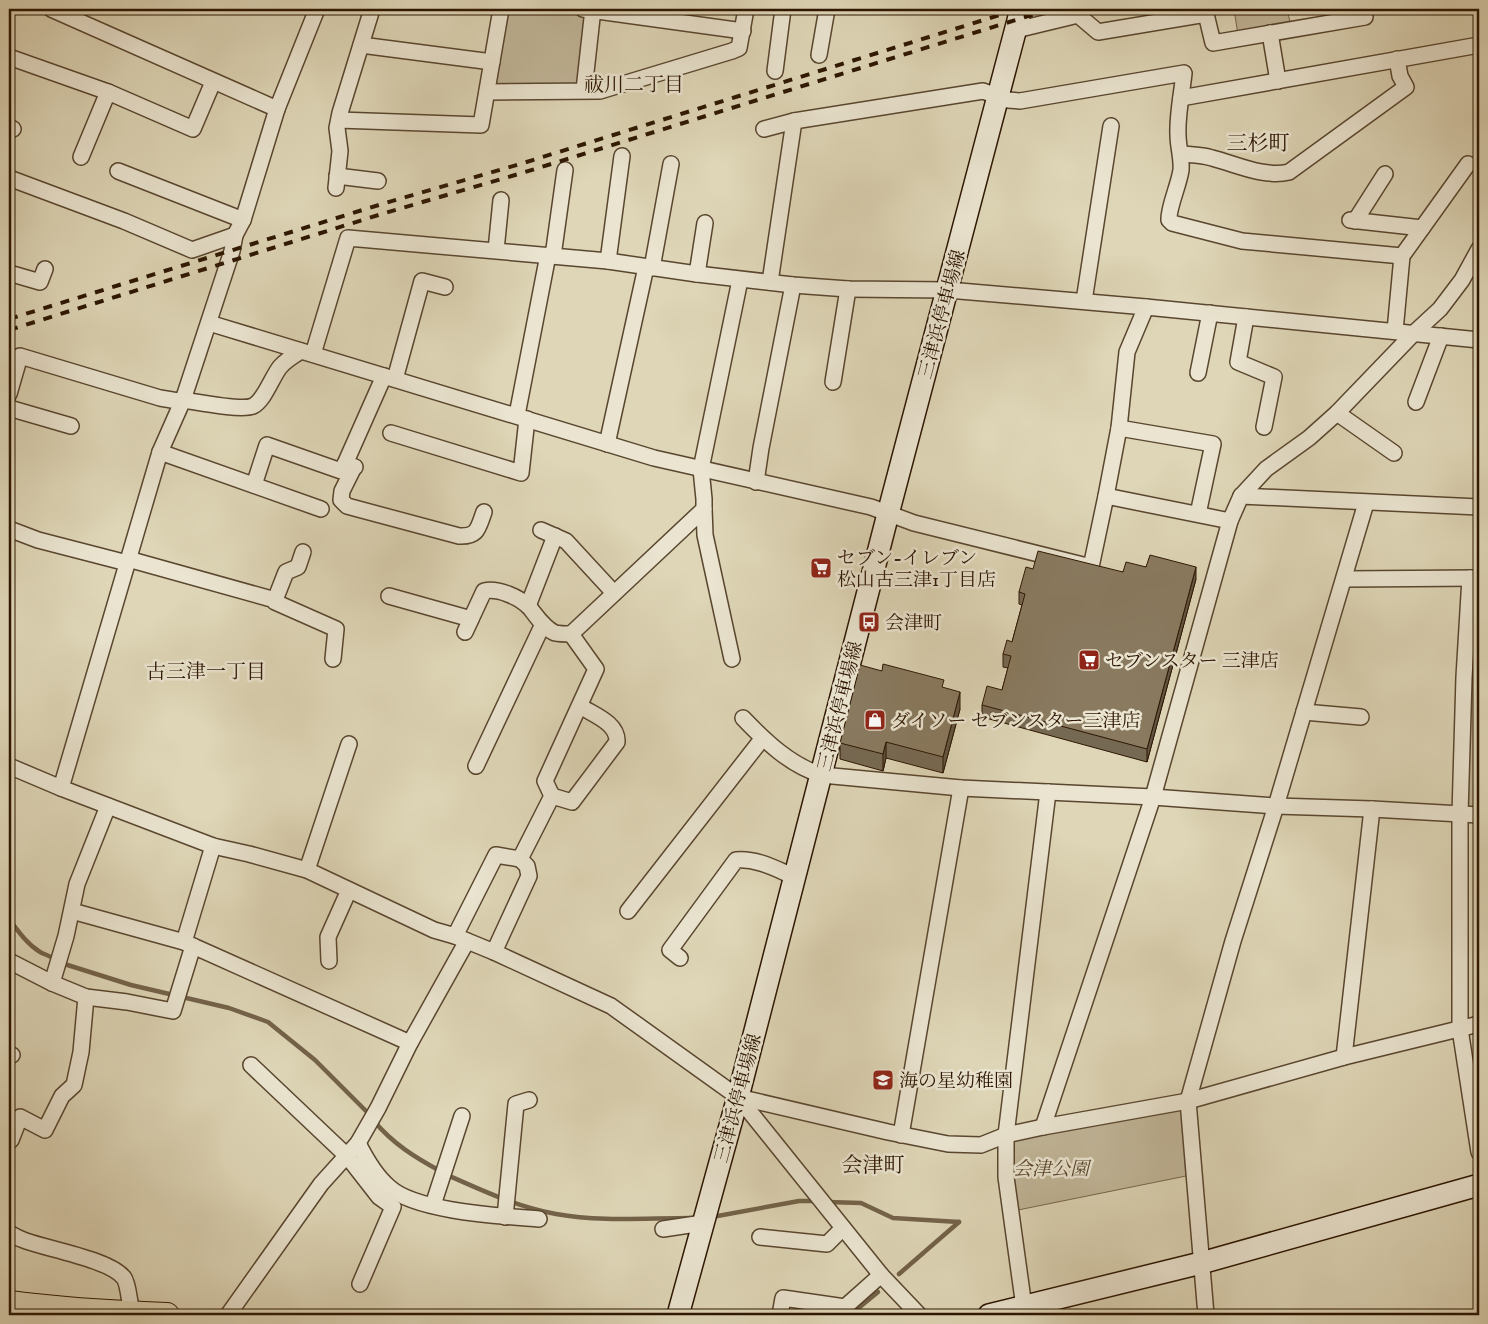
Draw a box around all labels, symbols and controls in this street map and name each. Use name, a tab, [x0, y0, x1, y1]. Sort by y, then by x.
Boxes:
district label: 祓川二丁目	[584, 73, 684, 98]
district label: 三杉町	[1227, 131, 1290, 158]
street label: 三津浜停車場線	[914, 247, 972, 382]
place label: セブン-イレブン 松山古三津1丁目店	[837, 547, 996, 593]
supermarket icon: セブン-イレブン 松山古三津1丁目店	[809, 556, 833, 580]
bus stop icon: 会津町	[857, 610, 881, 634]
place label: 会津町	[885, 612, 942, 636]
street label: 三津浜停車場線	[813, 639, 869, 774]
supermarket icon: セブンスター 三津店	[1077, 648, 1101, 672]
place label: セブンスター 三津店	[1105, 650, 1279, 674]
district label: 古三津一丁目	[146, 660, 266, 685]
shop icon: ダイソー セブンスター三津店	[863, 708, 887, 732]
place label: ダイソー セブンスター三津店	[891, 710, 1140, 734]
street label: 三津浜停車場線	[710, 1031, 768, 1166]
school or university icon: 海の星幼稚園	[871, 1068, 895, 1092]
place label: 海の星幼稚園	[899, 1070, 1013, 1094]
district label: 会津町	[842, 1153, 905, 1180]
park label: 会津公園	[1013, 1158, 1092, 1182]

